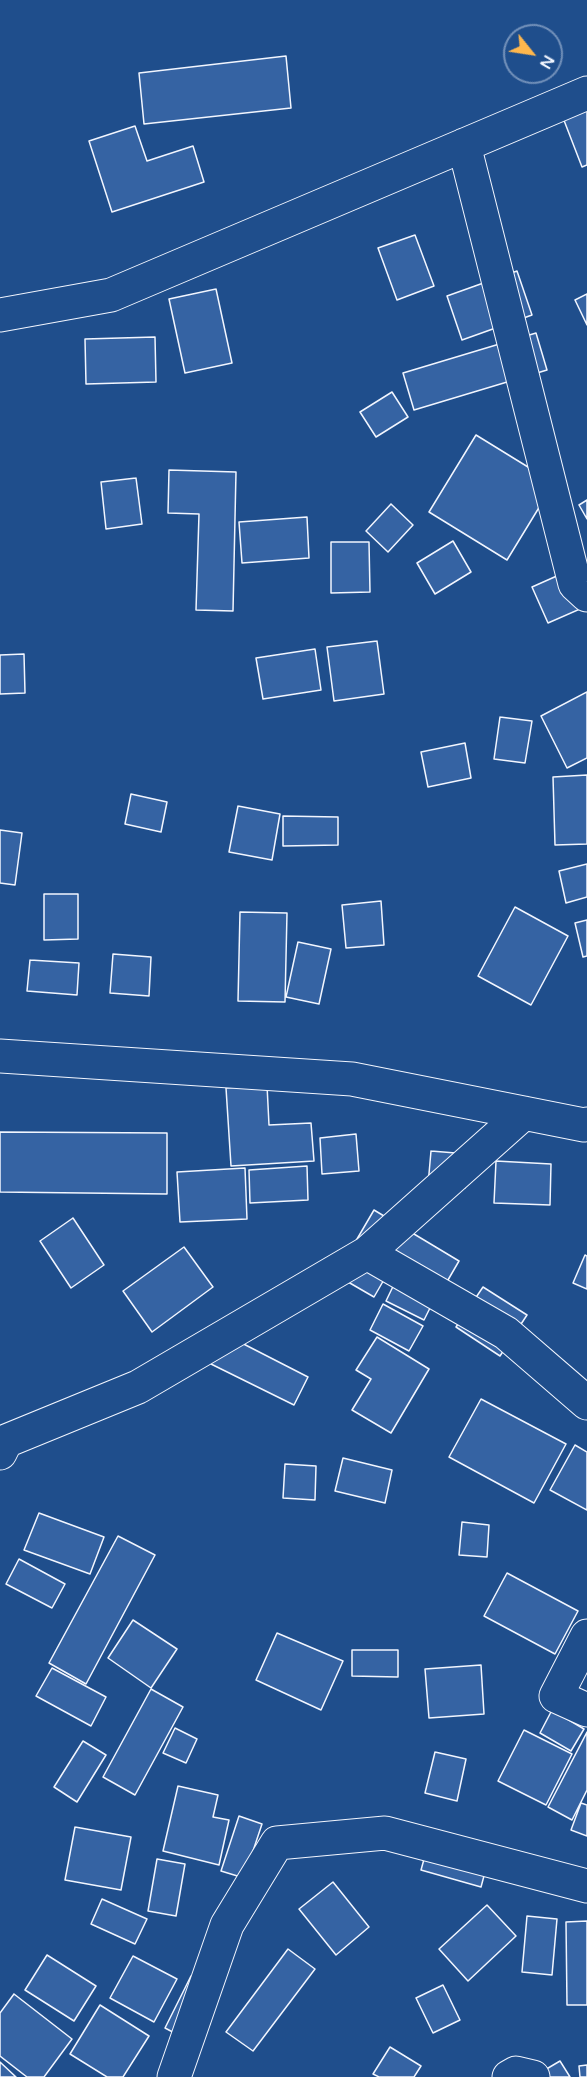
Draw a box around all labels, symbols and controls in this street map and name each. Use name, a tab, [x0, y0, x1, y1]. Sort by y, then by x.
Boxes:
north arrow	[503, 24, 563, 84]
text: N	[535, 51, 559, 73]

